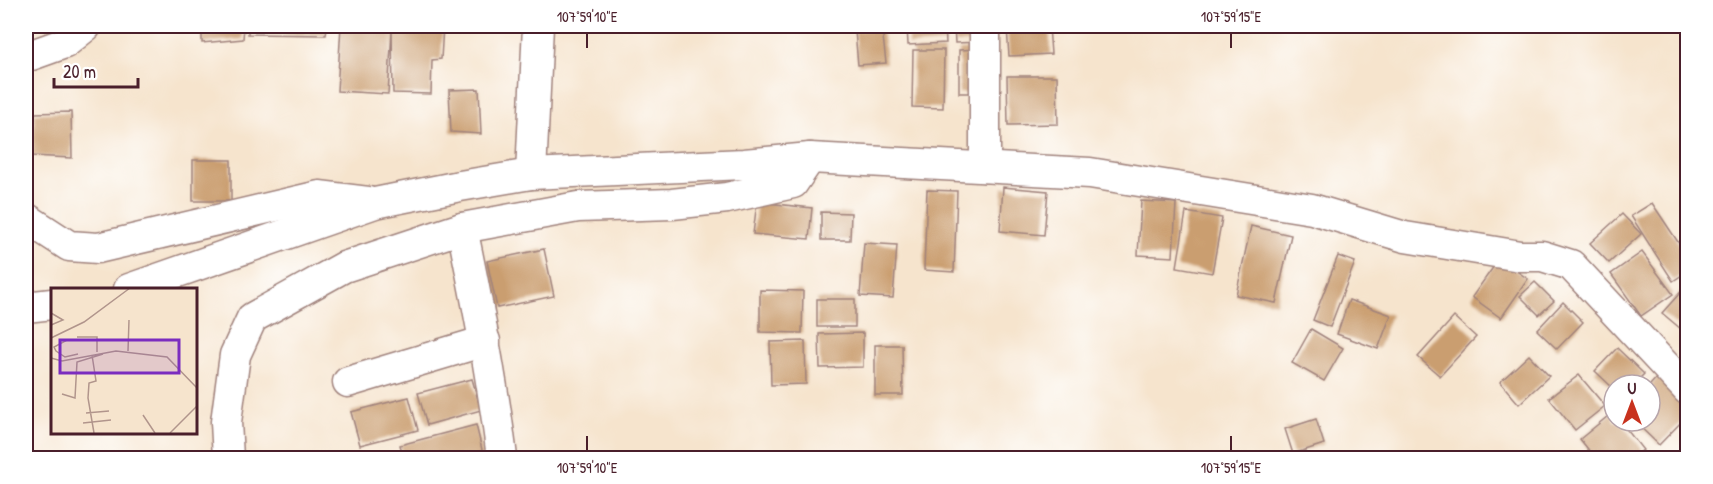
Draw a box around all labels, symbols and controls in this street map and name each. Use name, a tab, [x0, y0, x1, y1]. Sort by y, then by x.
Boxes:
text: 107°59'10"E	[557, 6, 618, 27]
text: 107°59'15"E	[1201, 6, 1262, 27]
scale bar	[54, 51, 138, 89]
text: 20 m	[63, 59, 96, 84]
inset map	[51, 288, 196, 433]
north arrow	[1602, 373, 1662, 433]
text: U	[1628, 377, 1637, 399]
text: 107°59'10"E	[557, 457, 618, 478]
text: 107°59'15"E	[1201, 457, 1262, 478]

